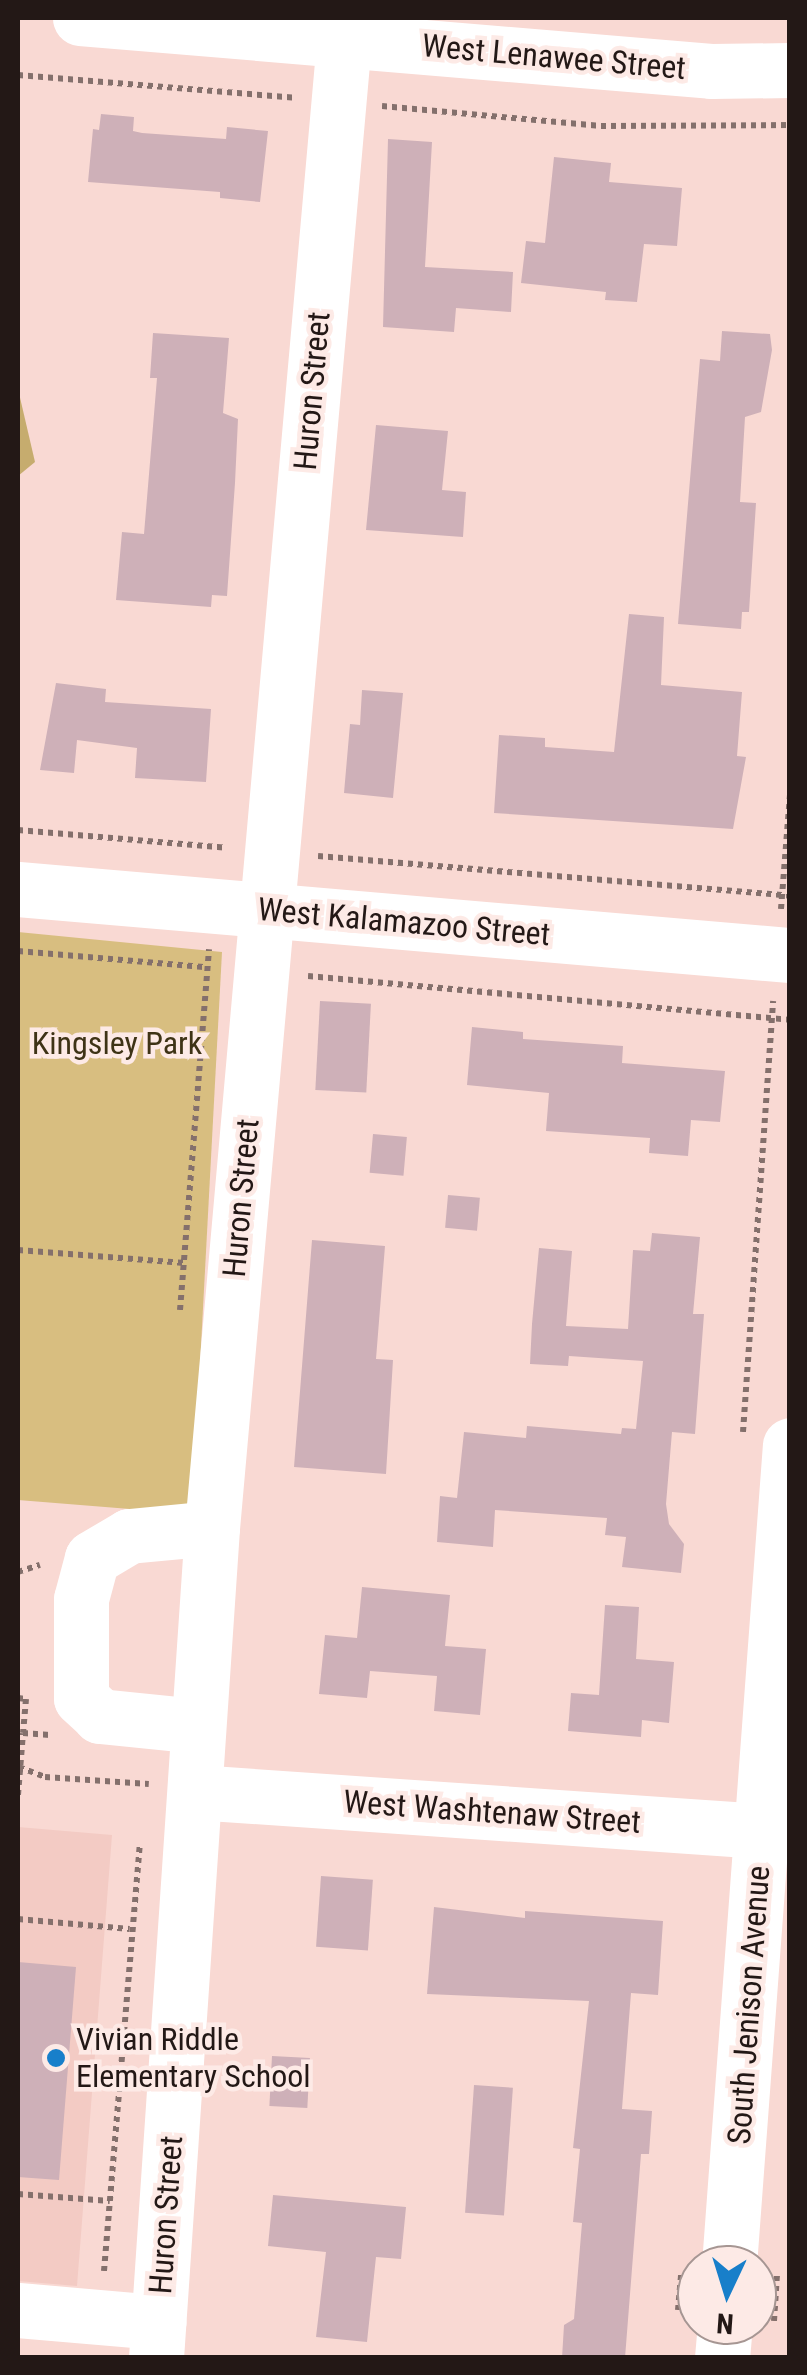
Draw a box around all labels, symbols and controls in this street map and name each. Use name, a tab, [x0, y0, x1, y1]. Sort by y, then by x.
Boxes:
street label: West Lenawee Street	[421, 26, 687, 88]
street label: Huron Street	[286, 310, 338, 472]
street label: West Kalamazoo Street	[256, 890, 552, 954]
park label: Kingsley Park	[32, 1024, 202, 1062]
street label: Huron Street	[215, 1117, 267, 1279]
street label: West Washtenaw Street	[342, 1782, 642, 1842]
street label: South Jenison Avenue	[720, 1864, 778, 2146]
place label: Vivian Riddle Elementary School	[76, 2021, 311, 2096]
marker: Vivian Riddle Elementary School	[45, 2047, 67, 2069]
street label: Huron Street	[141, 2135, 191, 2295]
north arrow	[677, 2245, 777, 2345]
text: N	[715, 2306, 735, 2340]

